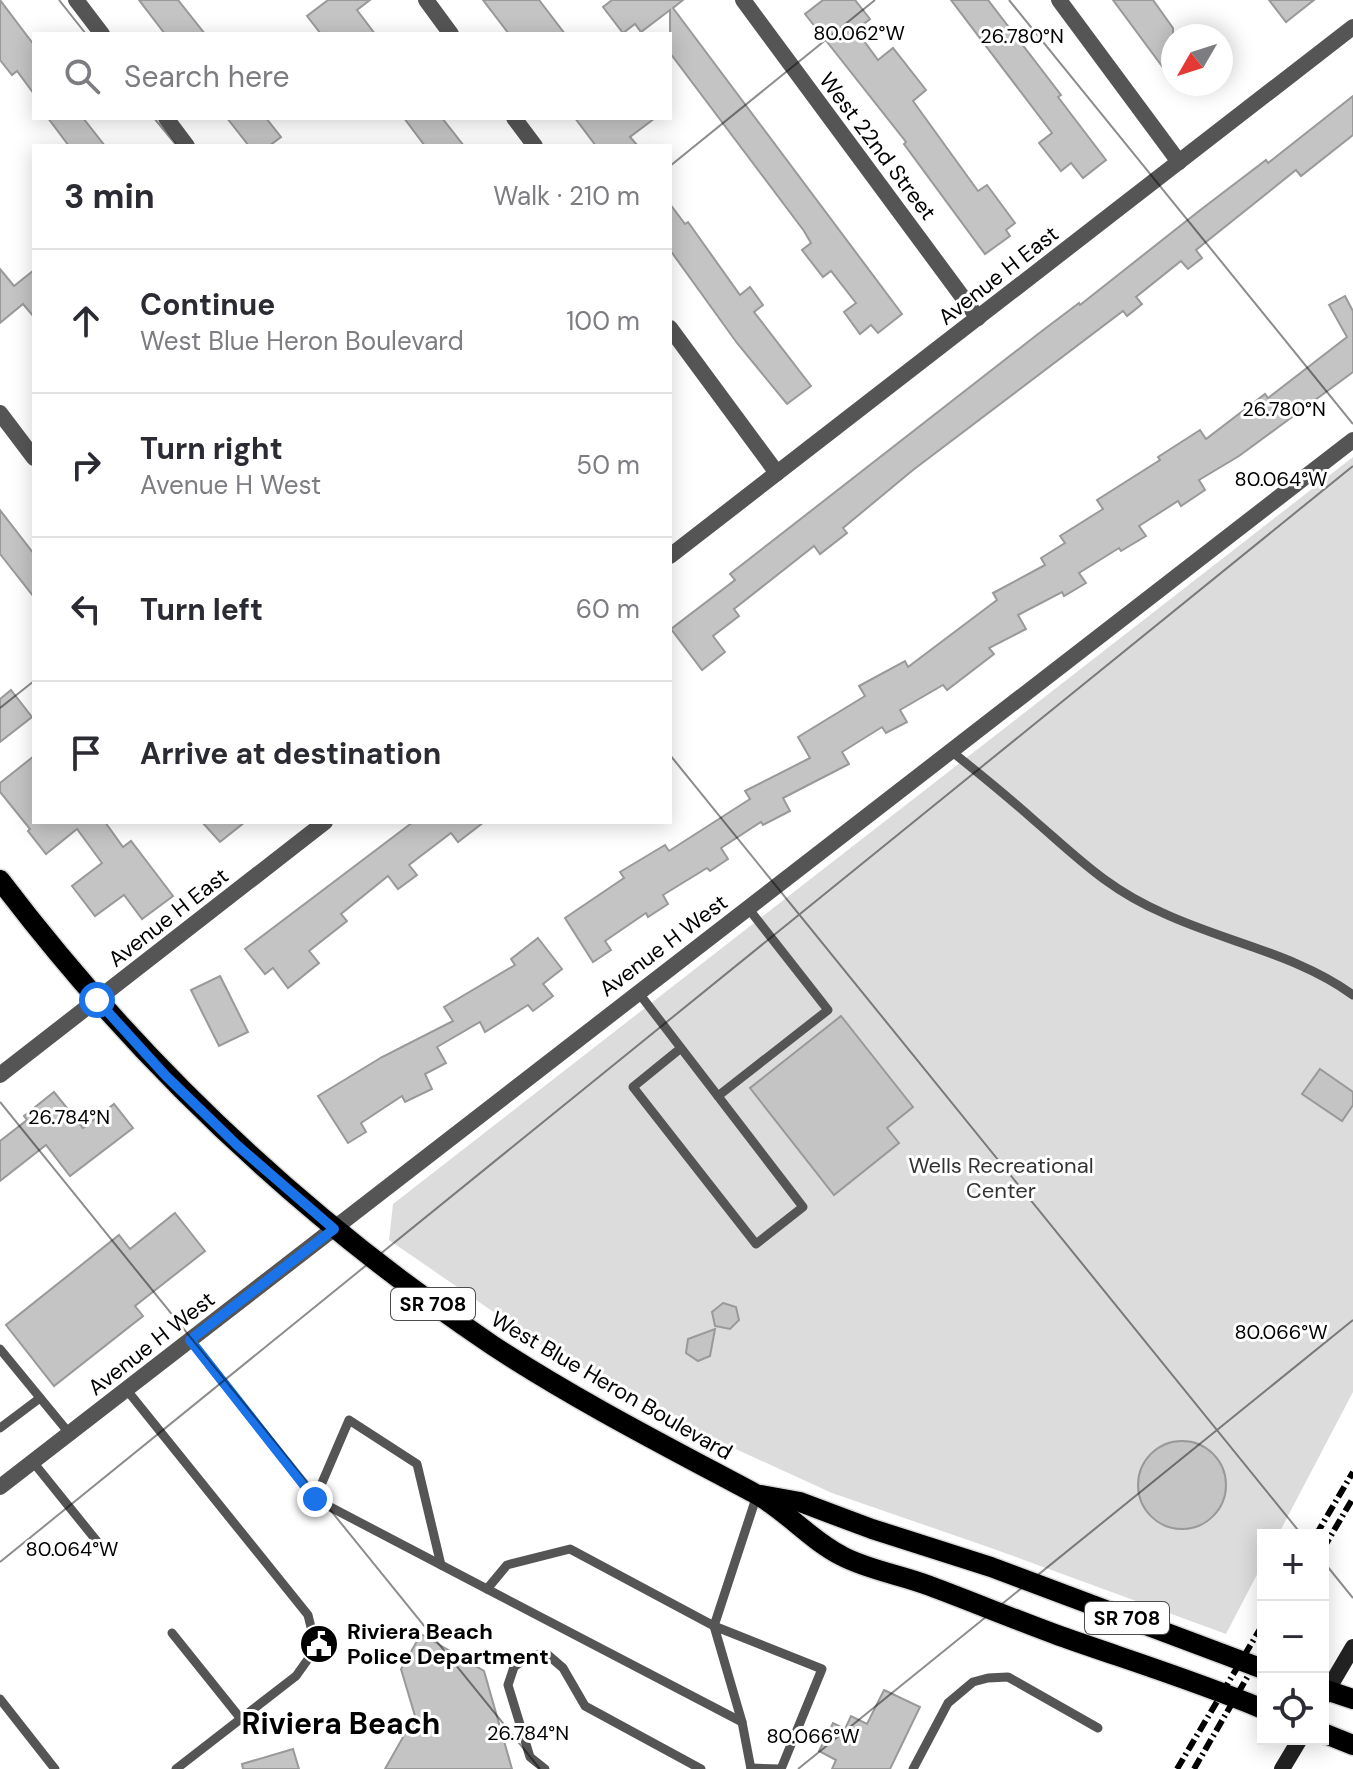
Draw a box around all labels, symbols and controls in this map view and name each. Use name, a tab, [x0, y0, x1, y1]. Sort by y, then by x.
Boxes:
text: 80.062°W	[813, 20, 905, 46]
text: 26.780°N	[980, 23, 1064, 49]
north arrow	[1161, 24, 1233, 96]
search box	[32, 32, 672, 120]
icon: search	[60, 54, 104, 98]
text: Search here	[124, 57, 290, 96]
street label: West 22nd Street	[813, 67, 943, 226]
text: 3 min	[64, 174, 155, 219]
text: Walk · 210 m	[493, 179, 640, 213]
street label: Avenue H East	[932, 219, 1064, 331]
text: Continue	[140, 285, 275, 324]
icon: ahead	[64, 299, 108, 343]
text: 100 m	[566, 304, 640, 338]
text: West Blue Heron Boulevard	[140, 324, 464, 358]
text: 26.780°N	[1242, 396, 1326, 422]
text: Turn right	[140, 429, 283, 468]
icon: right	[64, 443, 108, 487]
text: 50 m	[576, 448, 640, 482]
text: 80.064°W	[1235, 466, 1327, 492]
text: Avenue H West	[140, 468, 321, 502]
icon: left	[64, 587, 108, 631]
text: Turn left	[140, 590, 263, 629]
text: 60 m	[576, 592, 640, 626]
icon: arrive	[64, 731, 108, 775]
text: Arrive at destination	[140, 734, 441, 773]
street label: Avenue H East	[102, 861, 234, 973]
street label: Avenue H West	[593, 888, 733, 1003]
route start	[79, 982, 115, 1018]
text: 26.784°N	[28, 1104, 110, 1130]
park label: Wells Recreational Center	[908, 1151, 1094, 1205]
street label: Avenue H West	[82, 1285, 221, 1402]
road number: SR 708	[391, 1288, 475, 1320]
street label: West Blue Heron Boulevard	[486, 1304, 738, 1466]
text: 80.066°W	[1234, 1319, 1328, 1345]
route end	[297, 1481, 333, 1517]
map controls	[1257, 1529, 1329, 1745]
button: +	[1257, 1529, 1329, 1601]
text: 80.064°W	[26, 1536, 118, 1562]
button: −	[1257, 1601, 1329, 1673]
road number: SR 708	[1085, 1602, 1169, 1634]
place label: Riviera Beach Police Department	[347, 1617, 549, 1671]
public building icon: Riviera Beach Police Department	[298, 1623, 340, 1665]
button: locate	[1257, 1673, 1329, 1745]
district label: Riviera Beach	[242, 1704, 440, 1743]
text: 26.784°N	[487, 1720, 569, 1746]
text: 80.066°W	[766, 1723, 860, 1749]

